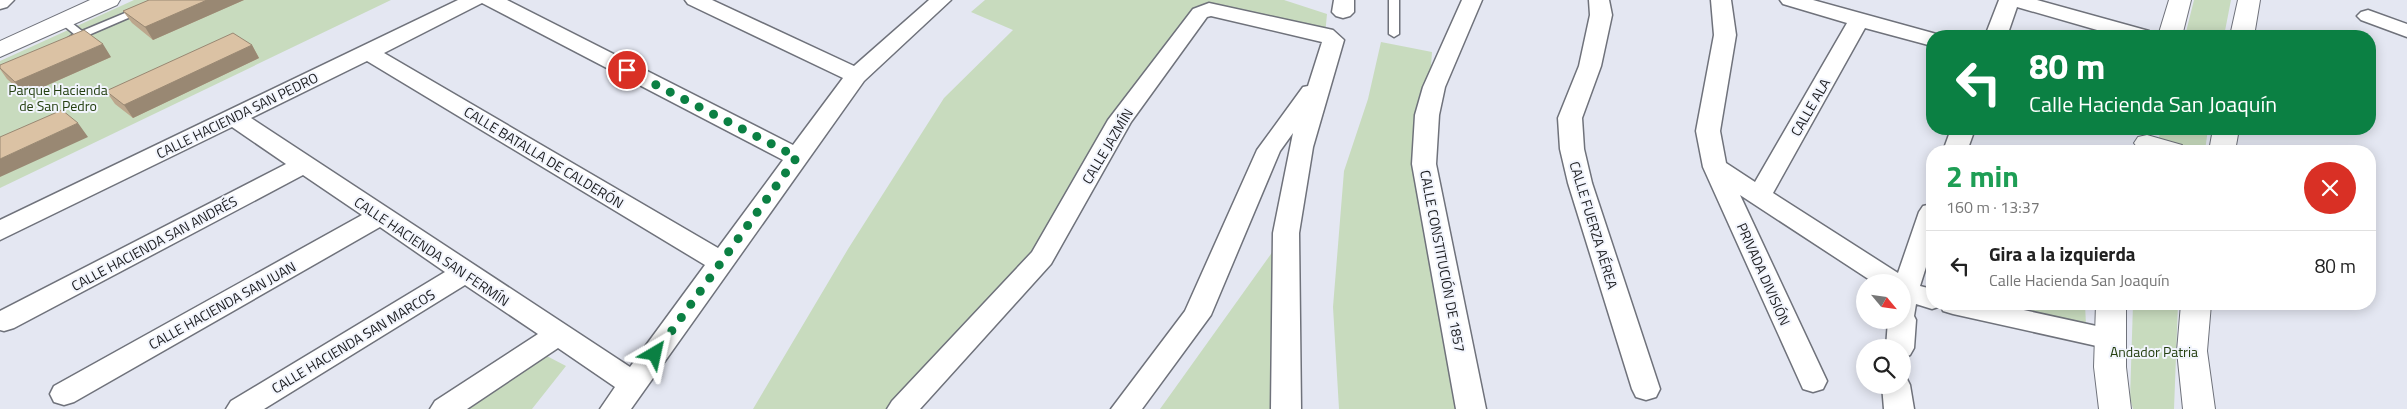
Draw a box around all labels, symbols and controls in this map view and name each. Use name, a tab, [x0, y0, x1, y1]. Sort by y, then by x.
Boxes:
text: 80 m	[2029, 39, 2105, 93]
pin	[606, 49, 648, 91]
icon: left	[1946, 50, 2011, 115]
icon: arrive	[613, 56, 641, 84]
street label: CALLE HACIENDA SAN PEDRO	[153, 67, 321, 163]
street label: CALLE ALA	[1785, 74, 1835, 140]
park label: Parque Hacienda de San Pedro	[8, 79, 108, 116]
text: Calle Hacienda San Joaquín	[2029, 87, 2277, 121]
street label: CALLE BATALLA DE CALDERÓN	[460, 101, 628, 213]
street label: CALLE JAZMÍN	[1076, 104, 1138, 188]
text: 2 min	[1946, 153, 2019, 199]
street label: CALLE FUERZA AÉREA	[1565, 158, 1624, 292]
button: close	[2304, 162, 2356, 214]
street label: CALLE CONSTITUCIÓN DE 1857	[1415, 168, 1471, 354]
street label: CALLE HACIENDA SAN ANDRÉS	[67, 190, 241, 296]
street label: CALLE HACIENDA SAN FERMÍN	[350, 191, 514, 311]
text: 160 m · 13:37	[1946, 195, 2040, 219]
street label: PRIVADA DIVISIÓN	[1732, 219, 1796, 329]
text: Gira a la izquierda	[1989, 239, 2136, 268]
text: 80 m	[2315, 251, 2356, 280]
icon: left	[1946, 252, 1974, 280]
street label: CALLE HACIENDA SAN JUAN	[145, 256, 299, 354]
text: Calle Hacienda San Joaquín	[1989, 268, 2170, 292]
north arrow	[1856, 274, 1911, 329]
map controls	[1856, 274, 1911, 394]
street label: CALLE HACIENDA SAN MARCOS	[267, 284, 439, 398]
position arrow	[628, 327, 680, 379]
button: search	[1856, 339, 1911, 394]
park label: Andador Patria	[2110, 341, 2198, 362]

